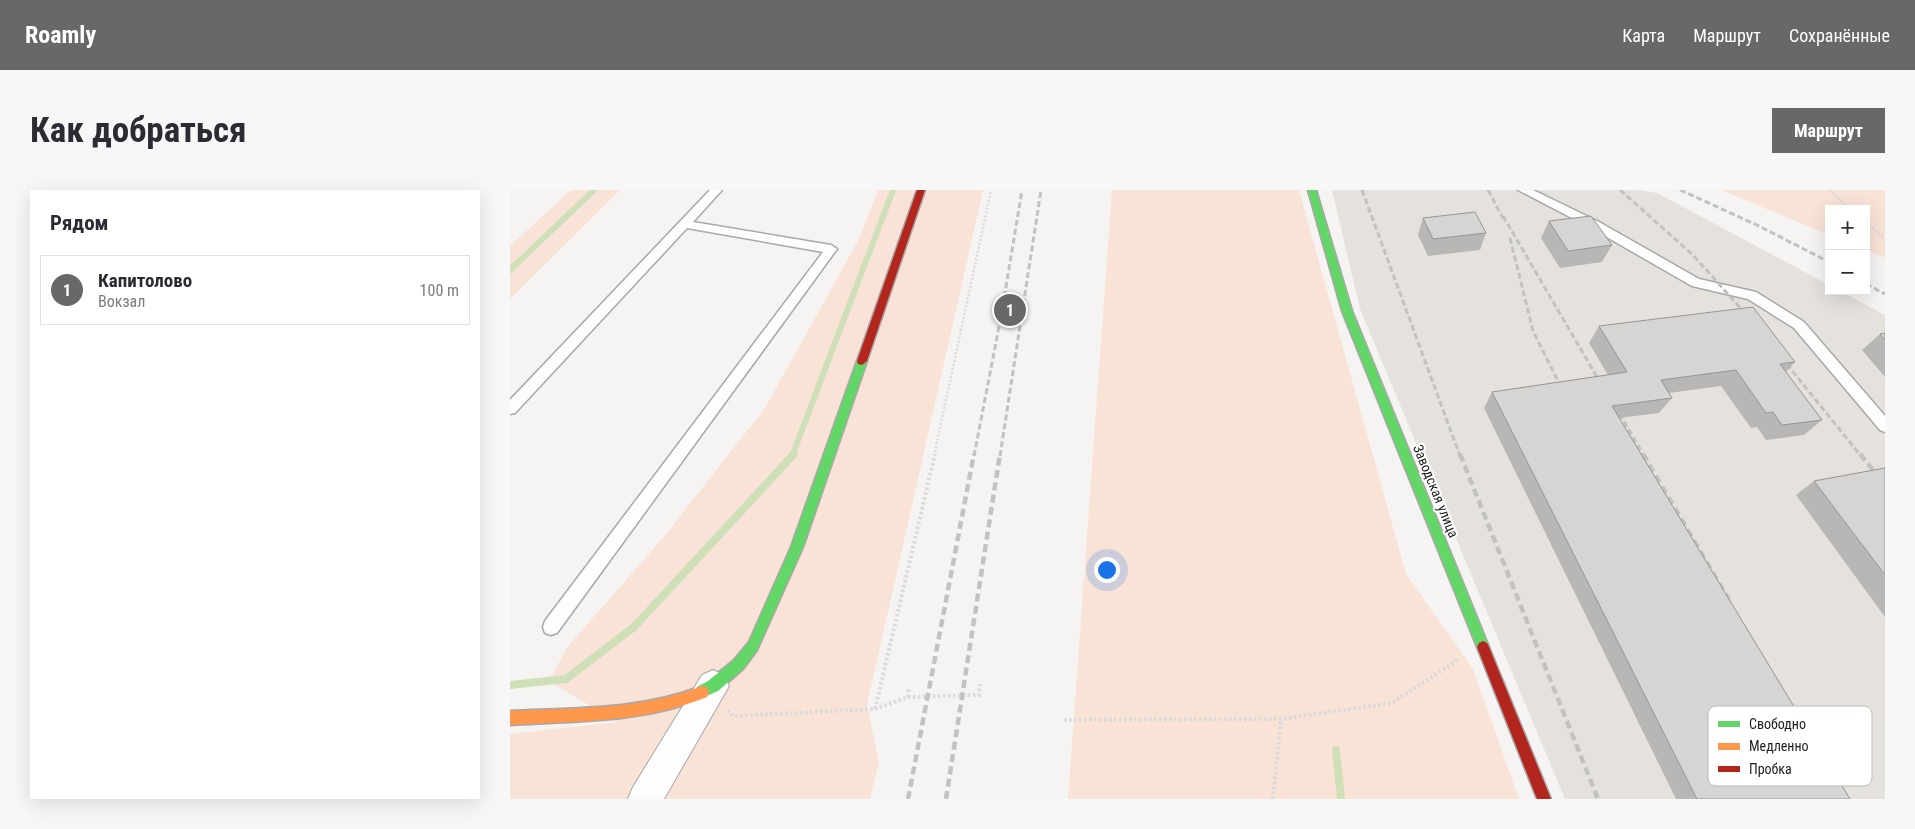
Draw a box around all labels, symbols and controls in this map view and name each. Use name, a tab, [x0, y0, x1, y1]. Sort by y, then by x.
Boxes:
text: Roamly	[25, 21, 96, 49]
text: Карта	[1622, 25, 1665, 46]
text: Маршрут	[1693, 25, 1761, 46]
text: Сохранённые	[1789, 25, 1890, 46]
button: Маршрут	[1772, 108, 1885, 153]
text: Как добраться	[30, 110, 246, 151]
map controls	[1825, 205, 1870, 295]
button: +	[1825, 205, 1870, 250]
text: Рядом	[50, 211, 109, 235]
button: −	[1825, 250, 1870, 295]
text: Капитолово	[98, 269, 192, 292]
text: 1	[63, 281, 71, 300]
text: 100 m	[420, 281, 459, 300]
pin: 1	[994, 291, 1026, 329]
text: Вокзал	[98, 292, 145, 311]
street label: Заводская улица	[1410, 442, 1462, 540]
your location	[1094, 557, 1120, 583]
legend	[1708, 706, 1872, 786]
text: Свободно	[1749, 716, 1806, 732]
text: Медленно	[1749, 738, 1809, 754]
text: Пробка	[1749, 761, 1792, 777]

